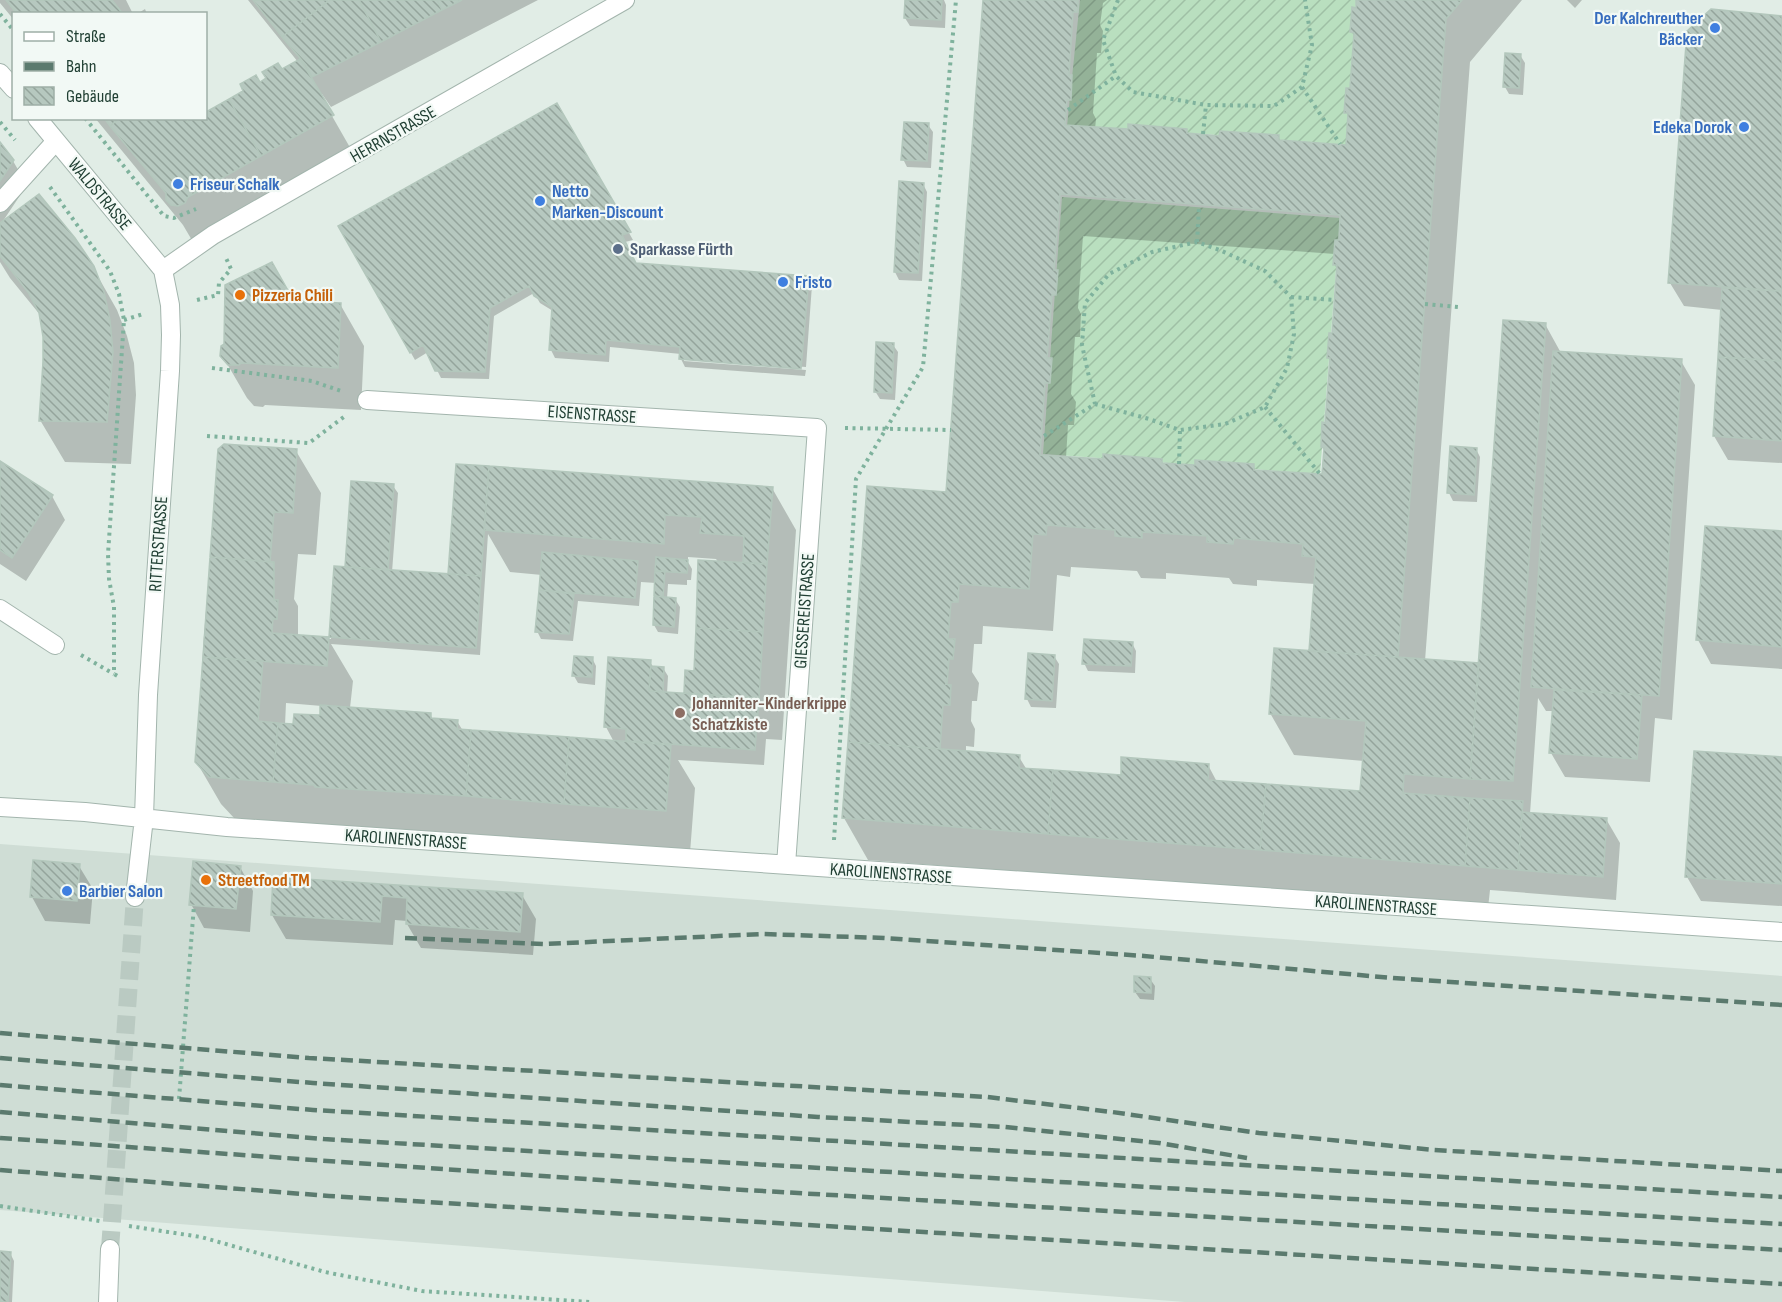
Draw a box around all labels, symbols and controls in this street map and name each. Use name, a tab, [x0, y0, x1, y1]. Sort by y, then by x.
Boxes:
place label: Der Kalchreuther Bäcker	[1594, 8, 1703, 50]
legend	[12, 12, 207, 120]
marker: Der Kalchreuther Bäcker	[1708, 21, 1722, 35]
text: Straße	[66, 26, 106, 47]
text: Bahn	[66, 56, 96, 77]
text: Gebäude	[66, 86, 119, 107]
street label: HERRNSTRASSE	[347, 101, 440, 167]
place label: Edeka Dorok	[1653, 117, 1732, 138]
marker: Edeka Dorok	[1737, 120, 1751, 134]
street label: WALDSTRASSE	[63, 154, 136, 235]
place label: Friseur Schalk	[190, 174, 280, 195]
marker: Friseur Schalk	[171, 177, 185, 191]
place label: Netto Marken-Discount	[552, 181, 663, 223]
marker: Netto Marken-Discount	[533, 194, 547, 208]
place label: Sparkasse Fürth	[630, 239, 733, 260]
marker: Sparkasse Fürth	[611, 242, 625, 256]
place label: Fristo	[795, 272, 832, 293]
marker: Fristo	[776, 275, 790, 289]
place label: Pizzeria Chili	[252, 285, 333, 306]
marker: Pizzeria Chili	[233, 288, 247, 302]
street label: EISENSTRASSE	[547, 401, 637, 428]
street label: RITTERSTRASSE	[145, 496, 172, 592]
street label: GIESSEREISTRASSE	[790, 553, 819, 669]
place label: Johanniter-Kinderkrippe Schatzkiste	[691, 693, 847, 735]
marker: Johanniter-Kinderkrippe Schatzkiste	[673, 706, 687, 720]
street label: KAROLINENSTRASSE	[344, 825, 468, 854]
street label: KAROLINENSTRASSE	[829, 859, 953, 888]
place label: Streetfood TM	[218, 870, 310, 891]
marker: Streetfood TM	[199, 873, 213, 887]
place label: Barbier Salon	[79, 881, 163, 902]
marker: Barbier Salon	[60, 884, 74, 898]
street label: KAROLINENSTRASSE	[1314, 891, 1438, 920]

